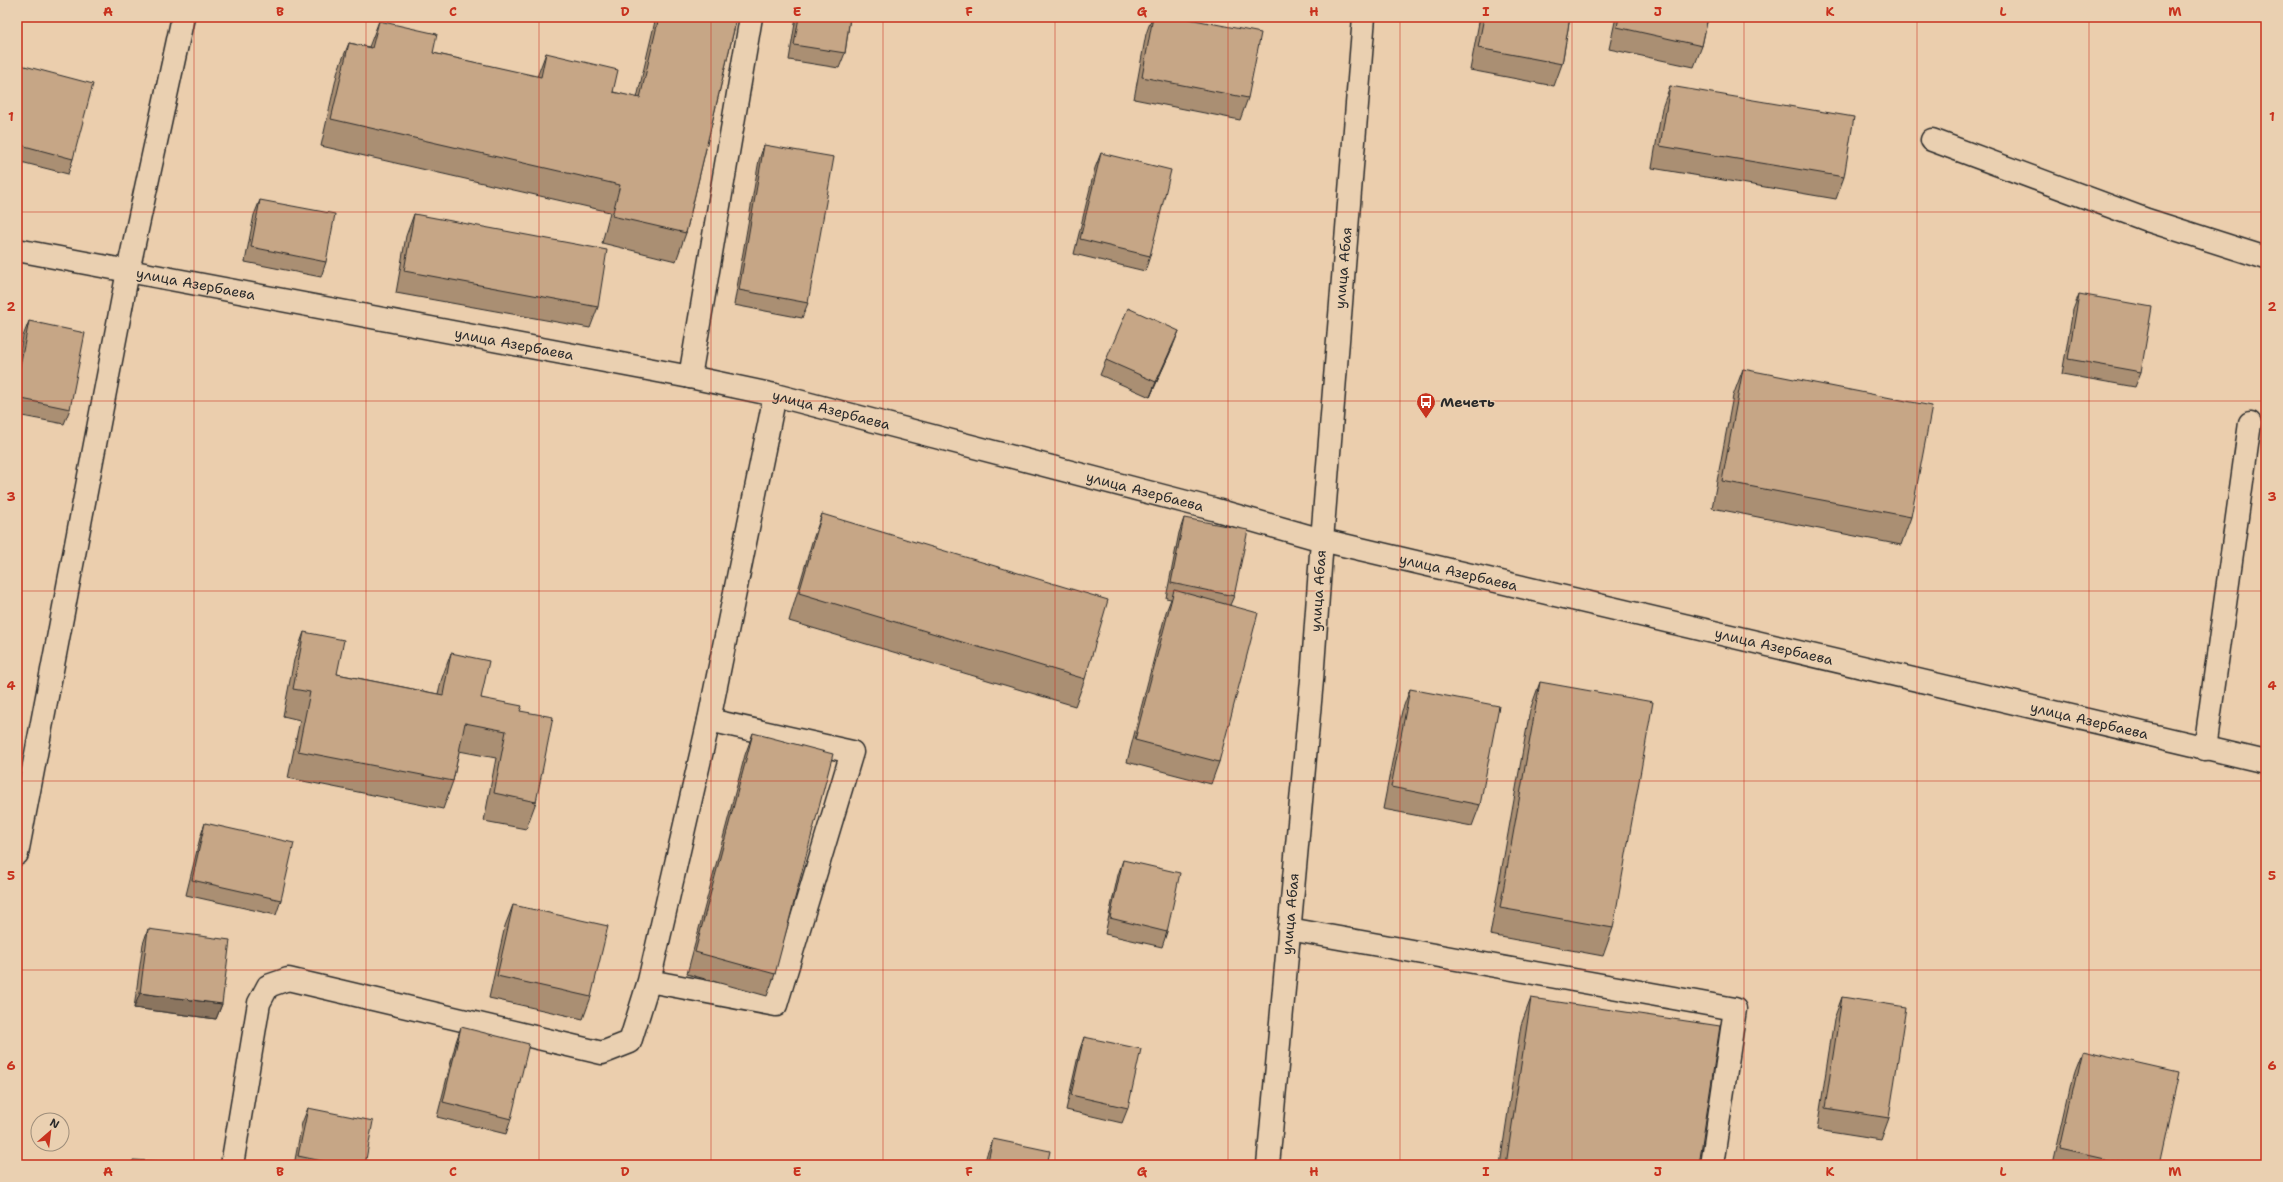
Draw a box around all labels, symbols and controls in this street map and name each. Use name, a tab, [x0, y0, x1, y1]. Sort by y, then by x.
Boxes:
text: A	[103, 3, 113, 20]
text: B	[276, 3, 284, 20]
text: C	[449, 3, 457, 20]
text: D	[620, 3, 630, 20]
text: E	[793, 3, 802, 20]
text: F	[965, 3, 973, 20]
text: G	[1137, 3, 1148, 20]
text: H	[1309, 3, 1319, 20]
text: I	[1482, 3, 1490, 20]
text: J	[1654, 3, 1662, 20]
text: K	[1826, 3, 1835, 20]
text: L	[1999, 3, 2007, 20]
text: M	[2168, 3, 2182, 20]
text: 1	[8, 108, 14, 125]
text: 1	[2269, 108, 2275, 125]
street label: улица Абая	[1330, 226, 1356, 310]
street label: улица Азербаева	[135, 264, 257, 304]
text: 2	[6, 298, 16, 315]
text: 2	[2267, 298, 2277, 315]
street label: улица Азербаева	[453, 324, 576, 364]
street label: улица Азербаева	[771, 386, 892, 434]
bus stop icon: Мечеть	[1415, 391, 1437, 419]
place label: Мечеть	[1440, 393, 1495, 411]
street label: улица Азербаева	[1084, 467, 1206, 515]
text: 3	[6, 488, 16, 505]
text: 3	[2267, 488, 2277, 505]
street label: улица Абая	[1306, 549, 1330, 633]
street label: улица Азербаева	[1398, 550, 1520, 595]
street label: улица Азербаева	[1713, 624, 1835, 669]
text: 4	[6, 677, 16, 694]
text: 4	[2267, 677, 2277, 694]
street label: улица Азербаева	[2028, 698, 2151, 743]
text: 5	[7, 867, 15, 884]
text: 5	[2268, 867, 2276, 884]
street label: улица Абая	[1277, 872, 1303, 956]
text: 6	[6, 1057, 16, 1074]
text: 6	[2267, 1057, 2277, 1074]
north arrow	[30, 1112, 70, 1152]
text: N	[47, 1115, 62, 1132]
text: A	[103, 1163, 113, 1180]
text: B	[276, 1163, 284, 1180]
text: C	[449, 1163, 457, 1180]
text: D	[620, 1163, 630, 1180]
text: E	[793, 1163, 802, 1180]
text: F	[965, 1163, 973, 1180]
text: G	[1137, 1163, 1148, 1180]
text: H	[1309, 1163, 1319, 1180]
text: I	[1482, 1163, 1490, 1180]
text: J	[1654, 1163, 1662, 1180]
text: K	[1826, 1163, 1835, 1180]
text: L	[1999, 1163, 2007, 1180]
text: M	[2168, 1163, 2182, 1180]

